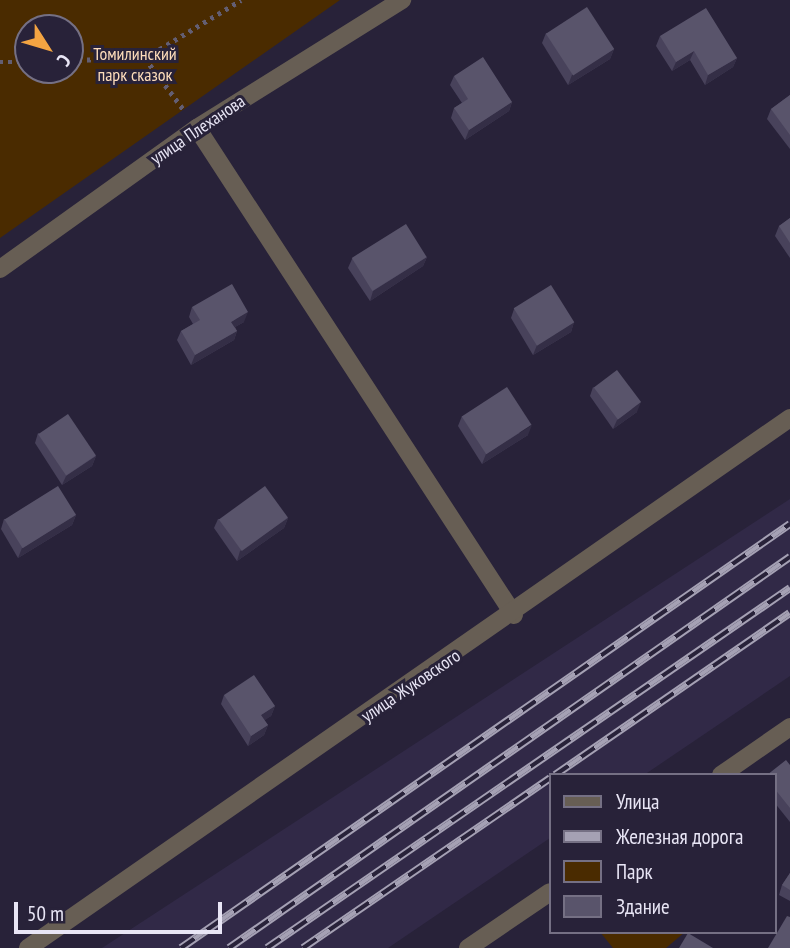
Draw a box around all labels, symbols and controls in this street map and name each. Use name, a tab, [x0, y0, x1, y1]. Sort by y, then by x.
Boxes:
north arrow	[14, 14, 84, 84]
park label: Томилинский парк сказок	[93, 44, 177, 86]
text: С	[52, 50, 76, 71]
street label: улица Плеханова	[147, 90, 249, 170]
street label: улица Жуковского	[357, 645, 465, 727]
legend	[548, 773, 776, 934]
text: Улица	[616, 788, 659, 815]
text: Железная дорога	[616, 823, 743, 850]
text: Парк	[616, 858, 653, 885]
scale bar	[18, 888, 226, 932]
text: Здание	[616, 893, 670, 920]
text: 50 m	[27, 900, 64, 927]

